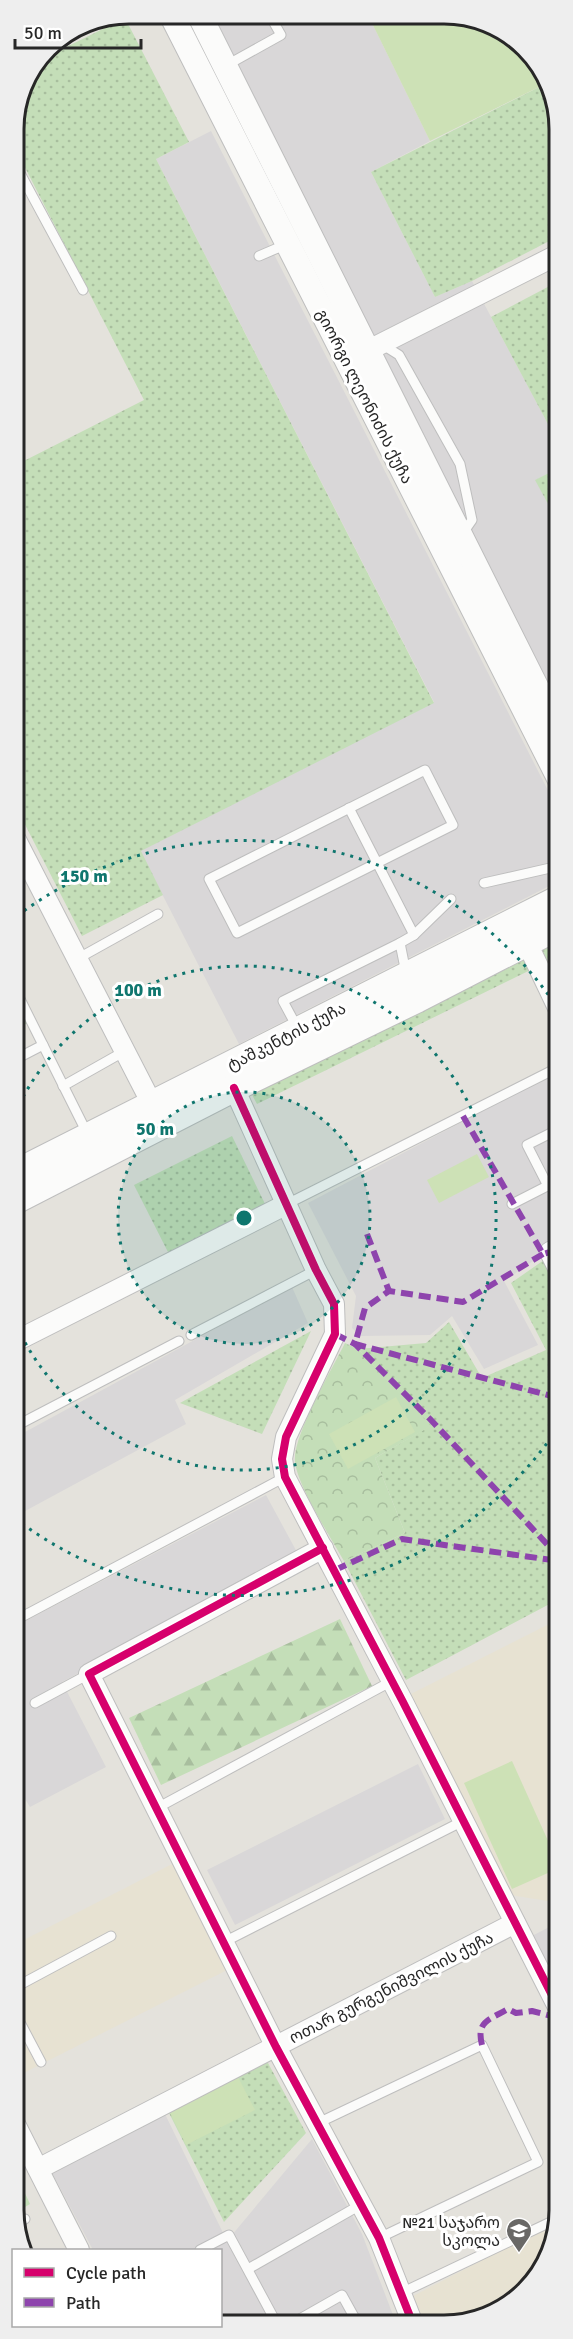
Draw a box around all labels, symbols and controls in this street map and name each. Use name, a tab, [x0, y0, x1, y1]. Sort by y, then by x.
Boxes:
scale bar	[15, 12, 141, 50]
text: 50 m	[24, 22, 62, 44]
street label: გიორგი ლეონიძის ქუჩა	[311, 306, 417, 487]
text: 150 m	[60, 865, 108, 887]
text: 100 m	[114, 979, 162, 1001]
street label: ტაშკენტის ქუჩა	[224, 998, 349, 1075]
text: 50 m	[136, 1118, 174, 1140]
centre of rings	[234, 1208, 254, 1228]
street label: ოთარ გურგენიშვილის ქუჩა	[286, 1928, 497, 2048]
place label: №21 საჯარო სკოლა	[402, 2213, 500, 2251]
school or university icon: №21 საჯარო სკოლა	[504, 2216, 534, 2254]
legend	[12, 2249, 222, 2327]
text: Cycle path	[66, 2262, 146, 2284]
text: Path	[66, 2292, 101, 2314]

